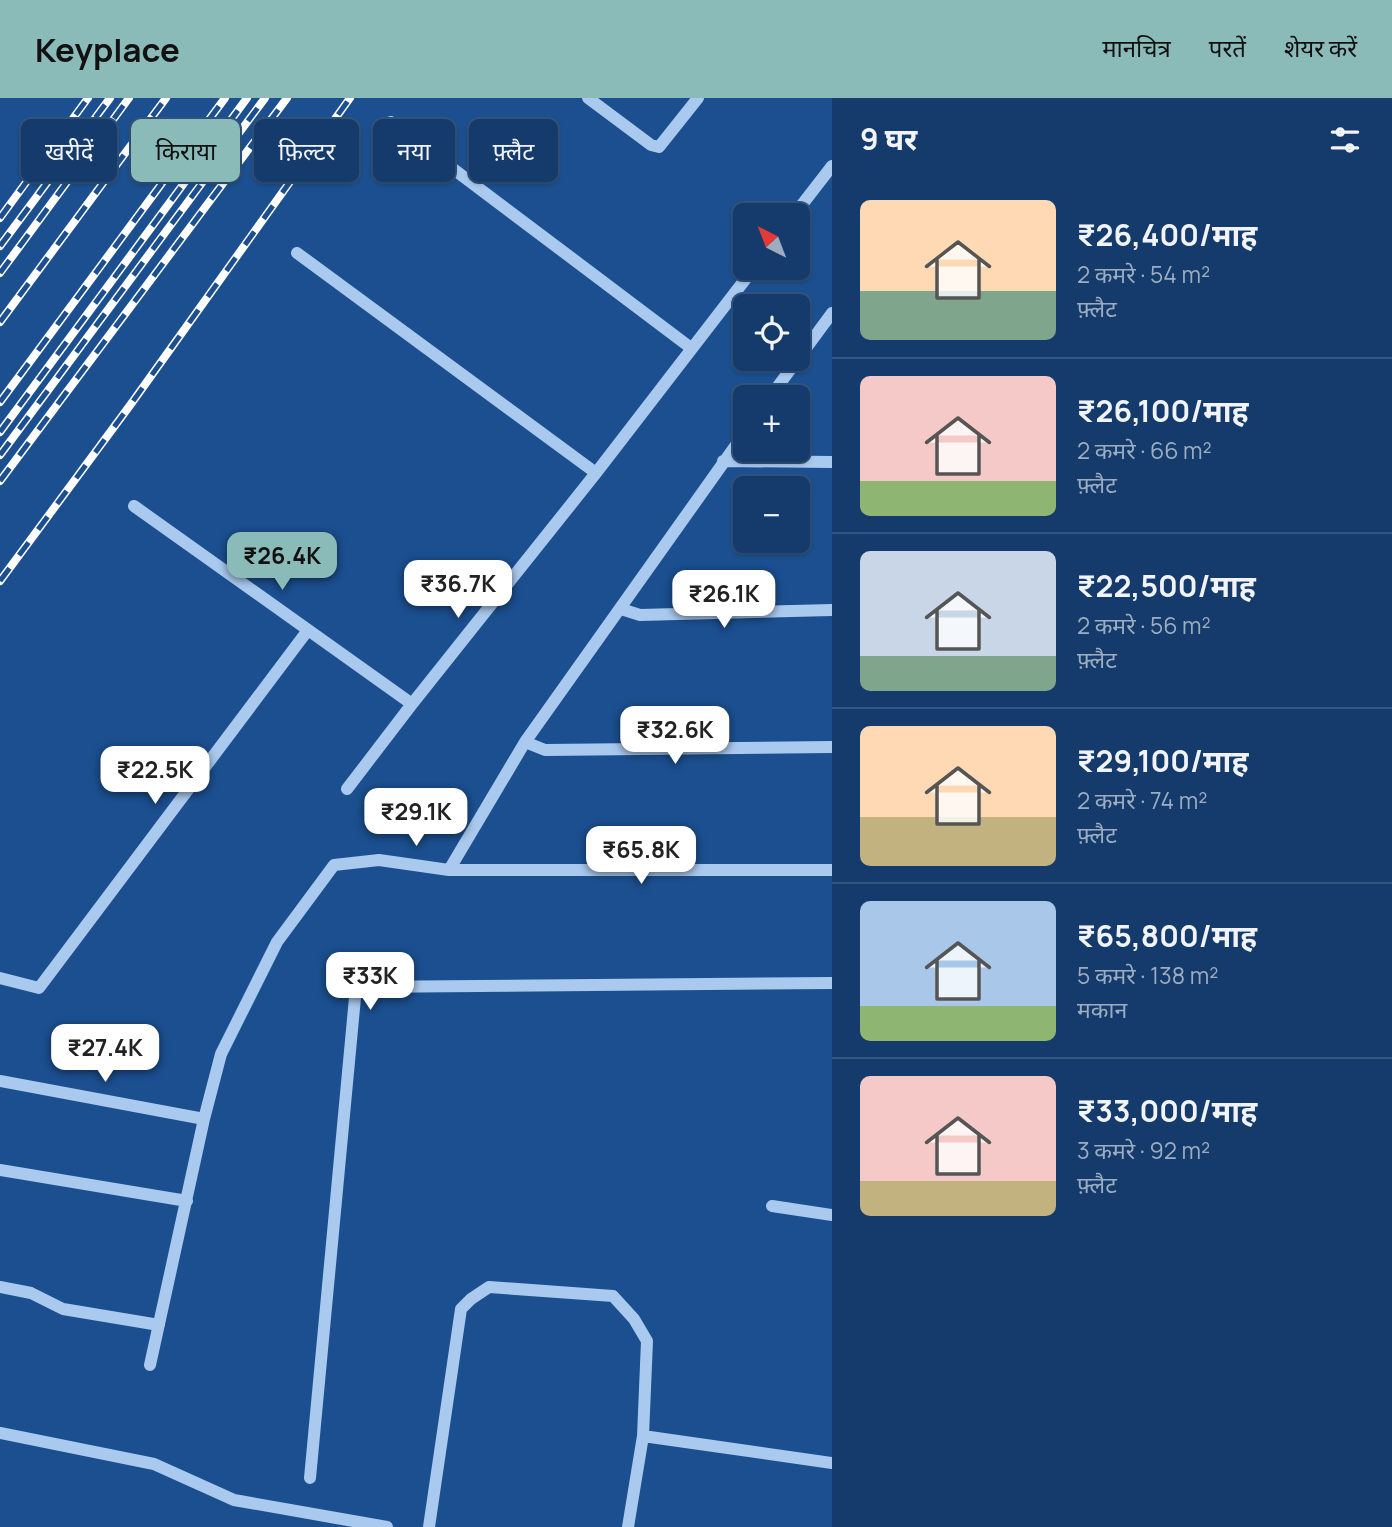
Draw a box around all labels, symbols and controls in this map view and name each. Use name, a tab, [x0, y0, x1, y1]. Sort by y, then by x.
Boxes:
text: Keyplace	[35, 27, 180, 72]
text: मानचित्र	[1102, 31, 1171, 64]
text: परतें	[1209, 31, 1246, 64]
text: शेयर करें	[1284, 31, 1357, 64]
text: 9 घर	[860, 118, 917, 159]
chip: खरीदें	[21, 119, 117, 182]
chip: किराया	[131, 119, 240, 182]
chip: फ़िल्टर	[254, 119, 359, 182]
chip: नया	[373, 119, 455, 182]
chip: फ़्लैट	[469, 119, 558, 182]
icon: filters	[1326, 121, 1364, 159]
north arrow	[733, 203, 810, 280]
map controls	[733, 203, 810, 553]
text: ₹26,400/माह	[1077, 214, 1257, 255]
icon: home	[916, 228, 1000, 312]
text: 2 कमरे · 54 m²	[1077, 258, 1210, 290]
text: फ़्लैट	[1077, 292, 1117, 324]
button: locate	[733, 294, 810, 371]
button: +	[733, 385, 810, 462]
text: ₹26,100/माह	[1077, 390, 1249, 431]
icon: home	[916, 404, 1000, 488]
text: 2 कमरे · 66 m²	[1077, 434, 1212, 466]
text: फ़्लैट	[1077, 468, 1117, 500]
button: −	[733, 476, 810, 553]
pin: ₹26.4K	[225, 532, 339, 592]
text: ₹26.4K	[243, 539, 321, 571]
pin: ₹36.7K	[401, 560, 515, 620]
text: ₹22,500/माह	[1077, 565, 1256, 606]
text: ₹36.7K	[420, 567, 496, 599]
pin: ₹26.1K	[667, 570, 781, 630]
text: ₹26.1K	[688, 577, 760, 609]
icon: home	[916, 579, 1000, 663]
text: 2 कमरे · 56 m²	[1077, 609, 1211, 641]
text: फ़्लैट	[1077, 643, 1117, 675]
pin: ₹32.6K	[618, 706, 732, 766]
text: ₹32.6K	[636, 713, 714, 745]
text: ₹29,100/माह	[1077, 740, 1248, 781]
pin: ₹22.5K	[98, 746, 212, 806]
text: ₹22.5K	[117, 753, 193, 785]
icon: home	[916, 754, 1000, 838]
text: 2 कमरे · 74 m²	[1077, 784, 1207, 816]
pin: ₹29.1K	[359, 788, 473, 848]
text: ₹29.1K	[380, 795, 452, 827]
text: फ़्लैट	[1077, 818, 1117, 850]
pin: ₹65.8K	[584, 826, 698, 886]
text: ₹65.8K	[602, 833, 680, 865]
text: ₹65,800/माह	[1077, 915, 1257, 956]
icon: home	[916, 929, 1000, 1013]
pin: ₹33K	[329, 953, 411, 1012]
text: ₹33K	[342, 959, 398, 991]
text: 5 कमरे · 138 m²	[1077, 959, 1218, 991]
text: मकान	[1077, 993, 1127, 1025]
pin: ₹27.4K	[48, 1024, 162, 1084]
text: ₹27.4K	[67, 1031, 143, 1063]
text: ₹33,000/माह	[1077, 1090, 1257, 1131]
icon: home	[916, 1104, 1000, 1188]
text: 3 कमरे · 92 m²	[1077, 1134, 1210, 1166]
text: फ़्लैट	[1077, 1168, 1117, 1200]

